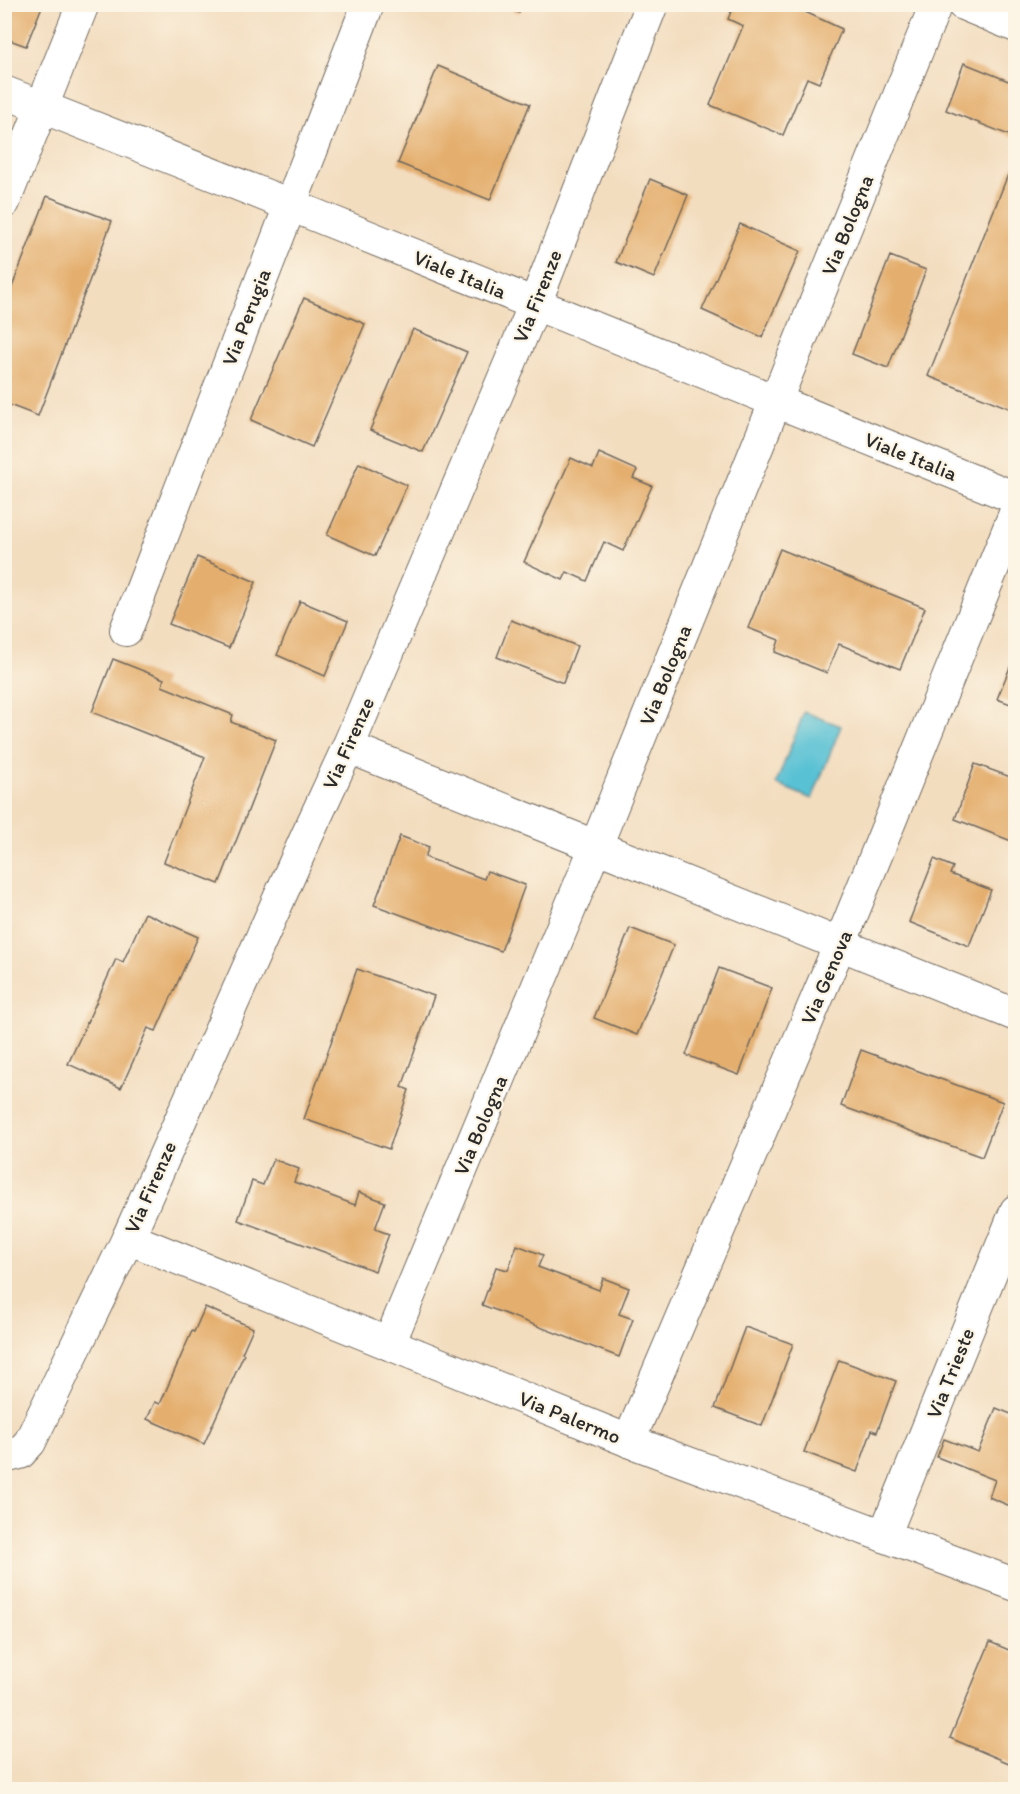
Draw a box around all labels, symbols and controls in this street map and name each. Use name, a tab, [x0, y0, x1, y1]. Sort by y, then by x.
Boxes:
street label: Via Bologna	[815, 171, 879, 279]
street label: Viale Italia	[410, 244, 510, 304]
street label: Via Firenze	[507, 246, 567, 346]
street label: Via Perugia	[216, 265, 276, 369]
street label: Viale Italia	[861, 426, 961, 486]
street label: Via Bologna	[633, 621, 697, 729]
street label: Via Firenze	[317, 693, 379, 793]
street label: Via Genova	[795, 926, 857, 1028]
street label: Via Bologna	[448, 1071, 512, 1179]
street label: Via Firenze	[119, 1137, 181, 1237]
street label: Via Trieste	[921, 1324, 979, 1422]
street label: Via Palermo	[515, 1385, 625, 1449]

